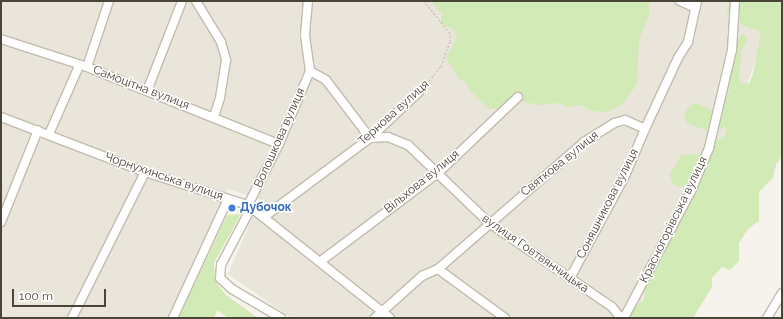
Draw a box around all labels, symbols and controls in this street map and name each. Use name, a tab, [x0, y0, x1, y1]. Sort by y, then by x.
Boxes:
street label: Самоцітна вулиця	[91, 63, 191, 113]
street label: Тернова вулиця	[356, 77, 432, 149]
street label: Волошкова вулиця	[252, 86, 308, 190]
street label: Святкова вулиця	[518, 128, 602, 200]
street label: Вільхова вулиця	[382, 147, 462, 217]
street label: Соняшникова вулиця	[574, 147, 642, 261]
street label: Чорнухинська вулиця	[103, 150, 225, 204]
street label: Красногорівська вулиця	[637, 154, 711, 286]
place label: Дубочок	[240, 201, 292, 215]
marker: Дубочок	[227, 203, 237, 213]
street label: вулиця Говтвянчицька	[479, 212, 591, 296]
scale bar	[14, 281, 108, 307]
text: 100 m	[19, 289, 53, 303]

